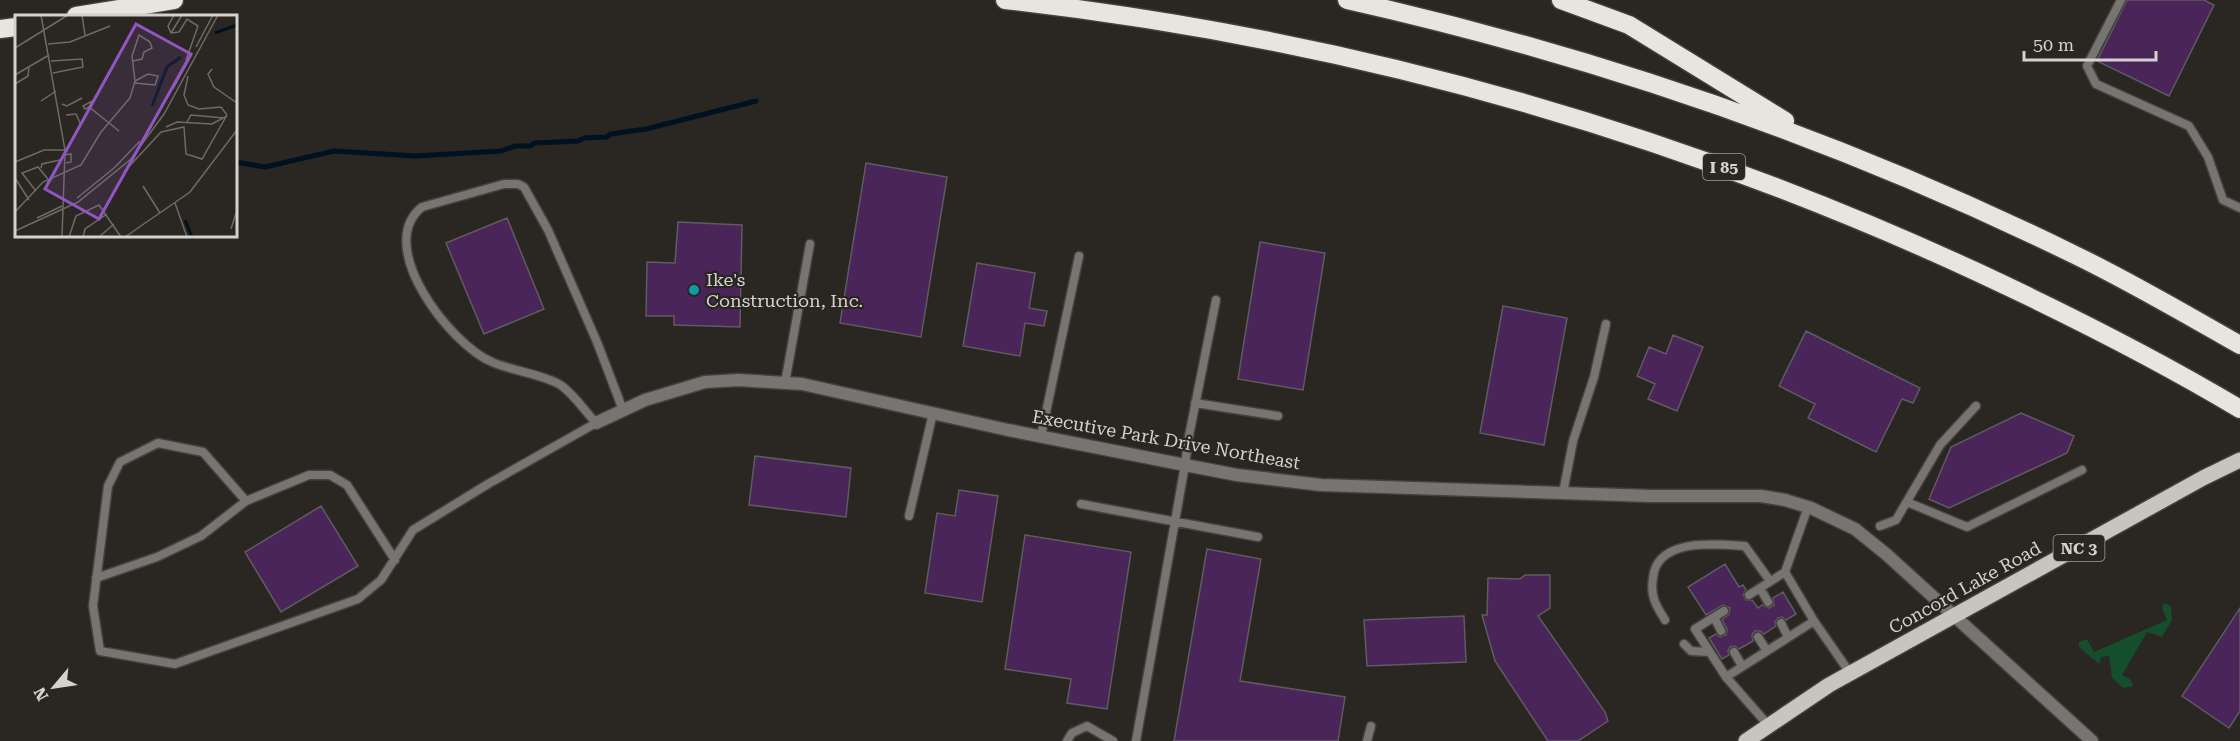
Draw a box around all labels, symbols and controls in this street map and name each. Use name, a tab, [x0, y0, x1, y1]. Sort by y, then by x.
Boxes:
inset map	[15, 15, 237, 237]
scale bar	[2024, 24, 2156, 62]
text: 50 m	[2033, 34, 2074, 55]
road number: I 85	[1703, 154, 1745, 180]
place label: Ike's Construction, Inc.	[706, 269, 863, 311]
marker: Ike's Construction, Inc.	[687, 283, 701, 297]
street label: Executive Park Drive Northeast	[1030, 406, 1302, 473]
road number: NC 3	[2054, 535, 2104, 561]
street label: Concord Lake Road	[1885, 537, 2045, 638]
north arrow	[24, 657, 84, 717]
text: N	[30, 684, 53, 704]

